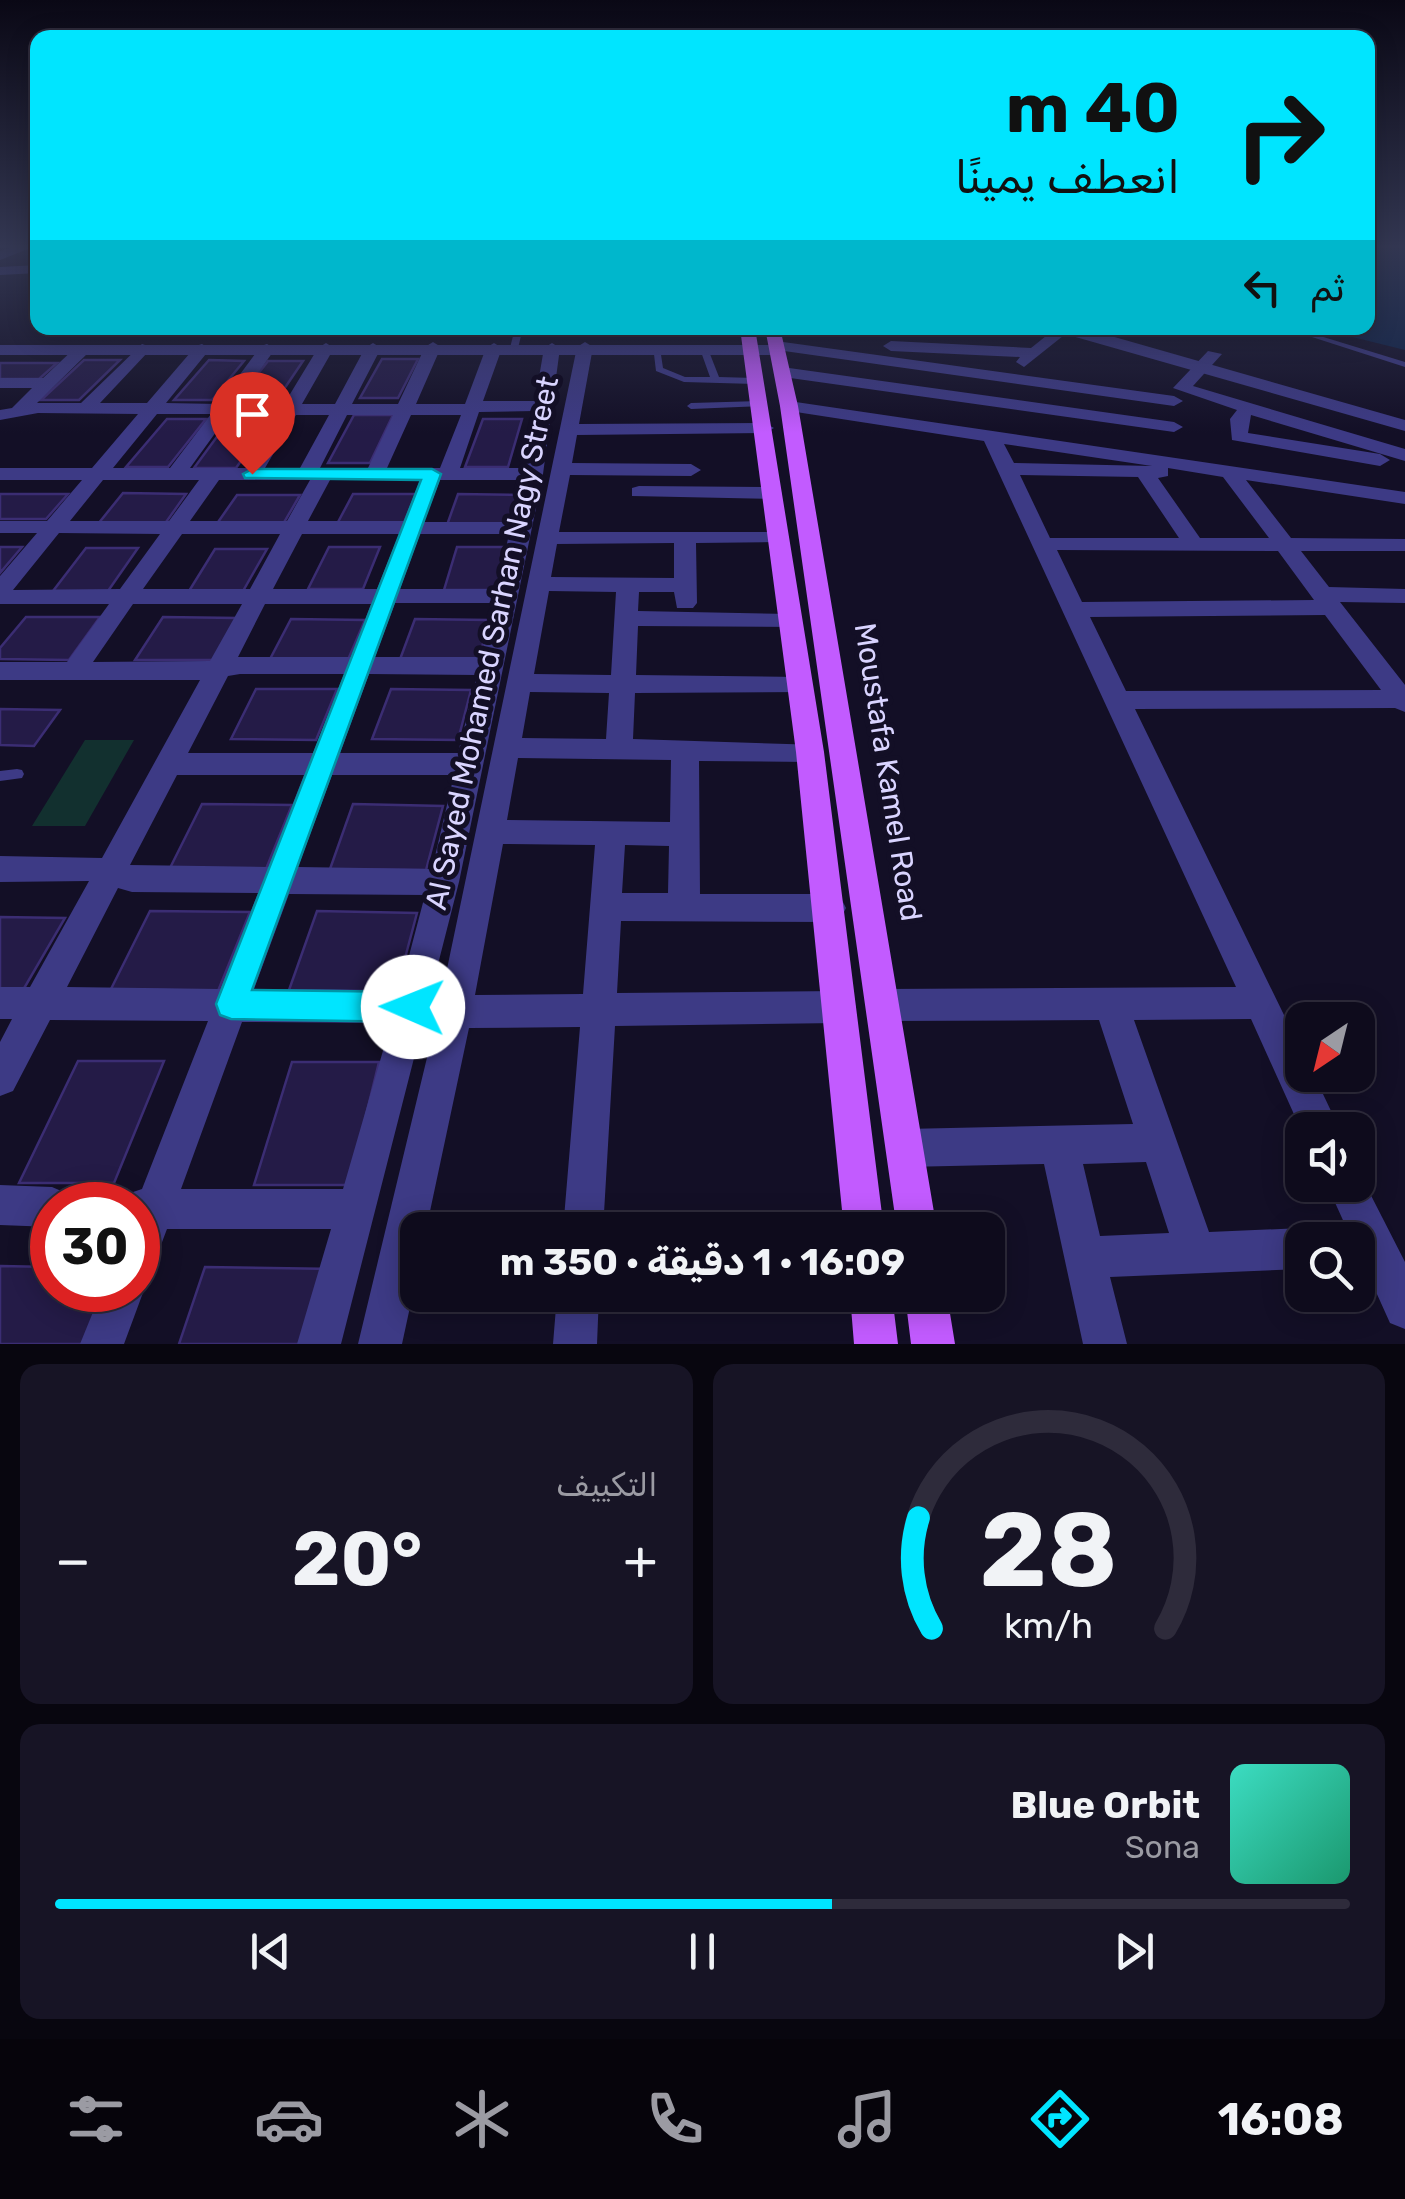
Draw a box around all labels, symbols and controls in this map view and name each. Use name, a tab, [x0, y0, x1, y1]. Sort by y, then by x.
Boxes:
text: 40 m	[1006, 67, 1180, 150]
icon: right	[1215, 70, 1345, 200]
text: انعطف يمينًا	[955, 151, 1180, 204]
icon: left	[1235, 260, 1290, 315]
text: ثم	[1310, 265, 1345, 311]
pin	[210, 372, 295, 475]
street label: Al Sayed Mohamed Sarhan Nagy Street	[418, 373, 566, 913]
icon: arrive	[225, 387, 280, 442]
street label: Moustafa Kamel Road	[847, 620, 929, 924]
position arrow	[361, 955, 465, 1059]
north arrow	[1285, 1002, 1375, 1092]
map controls	[1285, 1002, 1375, 1312]
button: sound	[1285, 1112, 1375, 1202]
speed limit sign: 30	[30, 1182, 160, 1312]
button: search	[1285, 1222, 1375, 1312]
text: 16:09 · 1 دقيقة · 350 m	[500, 1239, 905, 1285]
text: التكييف	[556, 1466, 658, 1504]
text: 28	[980, 1489, 1118, 1612]
text: 20°	[292, 1515, 422, 1604]
text: −	[55, 1528, 91, 1593]
text: +	[623, 1528, 658, 1593]
text: km/h	[1004, 1605, 1093, 1647]
text: Blue Orbit	[1010, 1782, 1200, 1828]
text: Sona	[1125, 1828, 1200, 1866]
icon: previous	[243, 1924, 298, 1979]
icon: pause	[675, 1924, 730, 1979]
icon: next	[1107, 1924, 1162, 1979]
icon: filters	[61, 2084, 131, 2154]
icon: car	[254, 2084, 324, 2154]
icon: climate	[447, 2084, 517, 2154]
icon: phone	[640, 2084, 710, 2154]
icon: music	[832, 2084, 902, 2154]
icon: directions	[1025, 2084, 1095, 2154]
text: 16:08	[1218, 2093, 1344, 2146]

